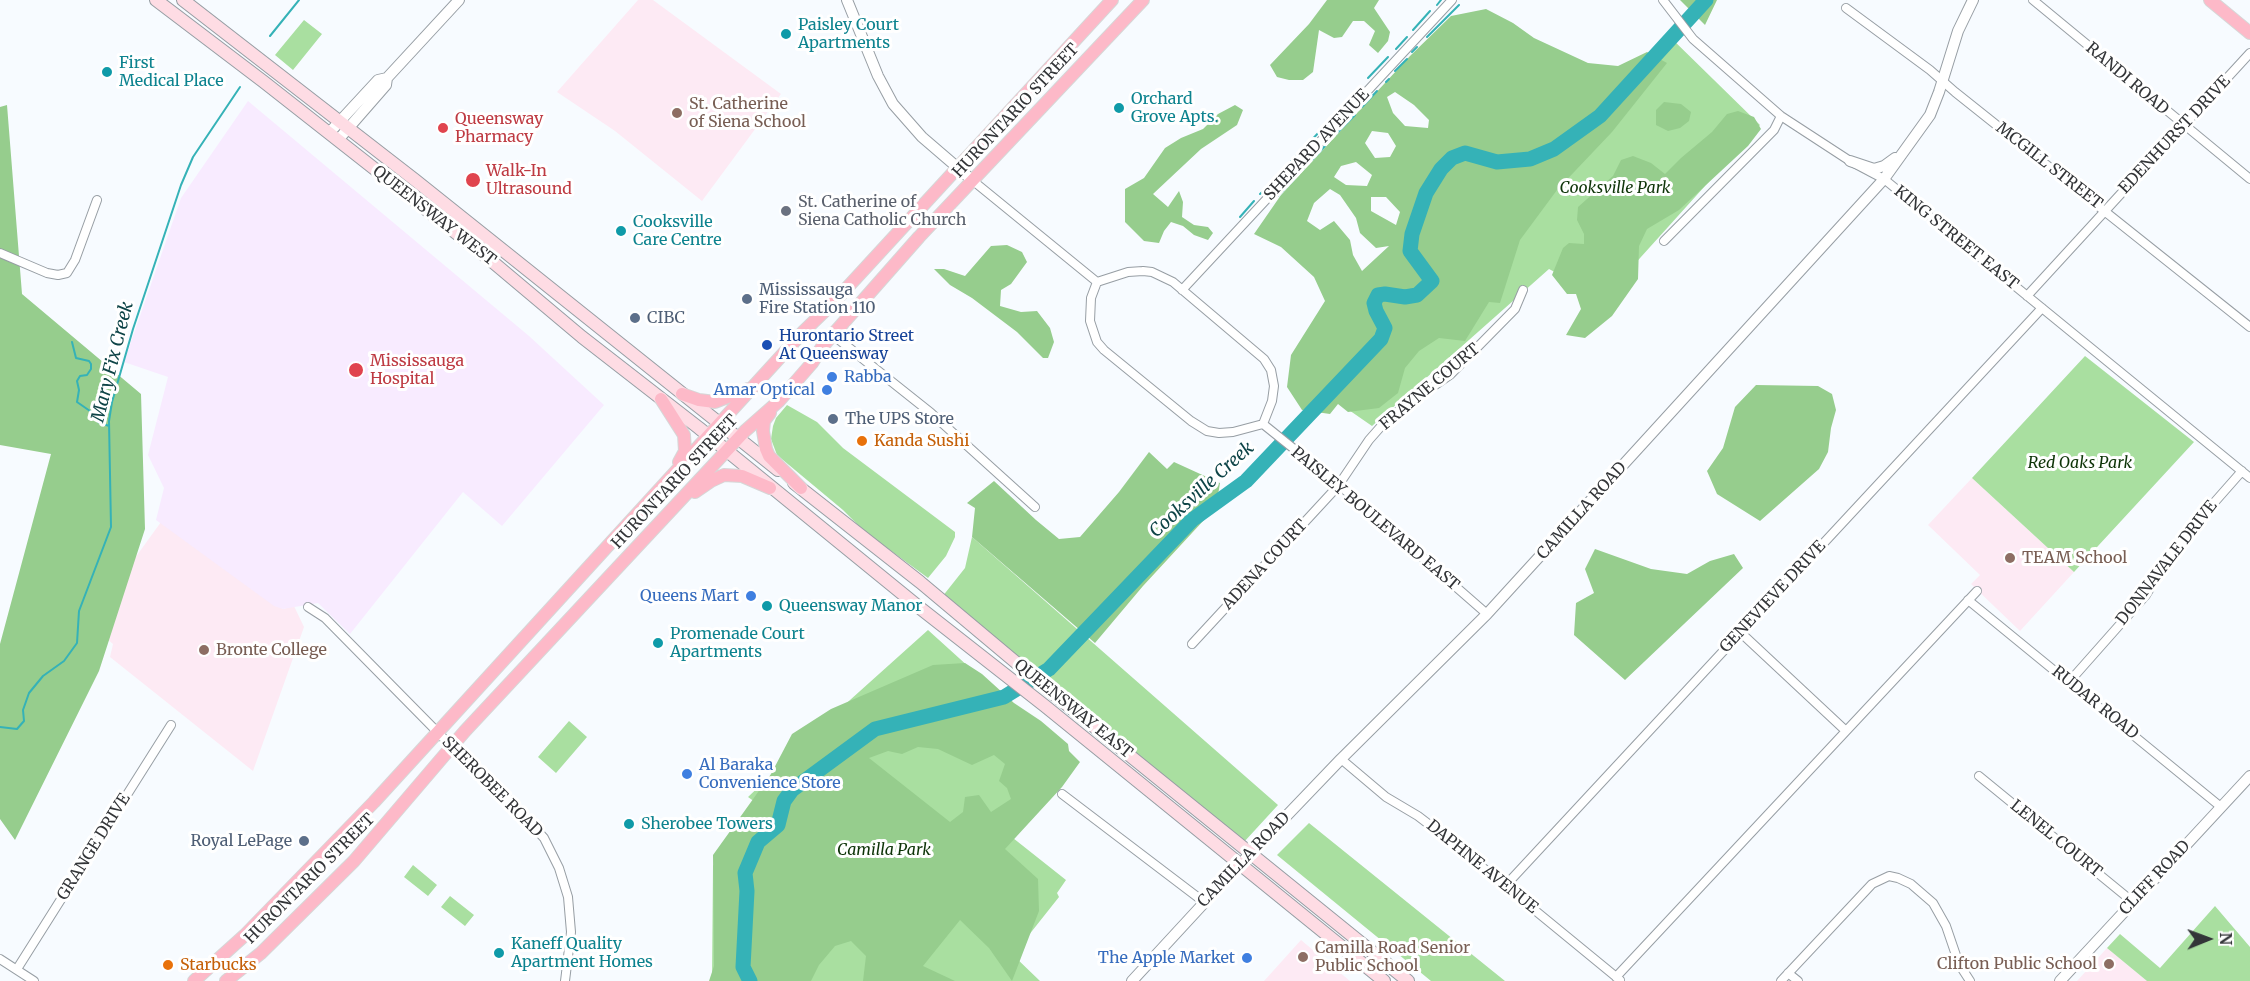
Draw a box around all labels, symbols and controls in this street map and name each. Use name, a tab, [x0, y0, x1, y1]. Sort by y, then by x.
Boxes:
place label: Paisley Court Apartments	[798, 15, 899, 53]
marker: Paisley Court Apartments	[779, 27, 793, 41]
street label: RANDI ROAD	[2082, 39, 2172, 119]
street label: HURONTARIO STREET	[949, 40, 1083, 182]
place label: First Medical Place	[119, 53, 224, 91]
marker: First Medical Place	[100, 65, 114, 79]
street label: EDENHURST DRIVE	[2115, 72, 2235, 198]
street label: SHEPARD AVENUE	[1260, 85, 1374, 205]
place label: Orchard Grove Apts.	[1131, 89, 1219, 127]
place label: St. Catherine of Siena School	[689, 94, 806, 132]
marker: Orchard Grove Apts.	[1112, 101, 1126, 115]
marker: St. Catherine of Siena School	[670, 106, 684, 120]
place label: Queensway Pharmacy	[455, 109, 543, 147]
street label: MCGILL STREET	[1992, 118, 2106, 214]
marker: Queensway Pharmacy	[436, 121, 450, 135]
place label: Walk-In Ultrasound	[486, 161, 572, 199]
street label: QUEENSWAY WEST	[369, 162, 499, 270]
marker: Walk-In Ultrasound	[464, 171, 482, 189]
park label: Cooksville Park	[1559, 178, 1671, 198]
street label: KING STREET EAST	[1890, 182, 2022, 294]
place label: St. Catherine of Siena Catholic Church	[798, 192, 966, 230]
marker: St. Catherine of Siena Catholic Church	[779, 204, 793, 218]
place label: Cooksville Care Centre	[633, 212, 722, 250]
marker: Cooksville Care Centre	[614, 224, 628, 238]
place label: Mississauga Fire Station 110	[759, 280, 876, 318]
marker: Mississauga Fire Station 110	[740, 292, 754, 306]
water label: Mary Fix Creek	[88, 300, 138, 424]
place label: CIBC	[647, 308, 685, 328]
marker: CIBC	[628, 311, 642, 325]
place label: Hurontario Street At Queensway	[779, 326, 914, 364]
marker: Hurontario Street At Queensway	[760, 338, 774, 352]
street label: FRAYNE COURT	[1376, 340, 1484, 434]
place label: Mississauga Hospital	[370, 351, 464, 389]
marker: Mississauga Hospital	[347, 361, 365, 379]
place label: Rabba	[844, 367, 892, 387]
marker: Rabba	[825, 370, 839, 384]
place label: Amar Optical	[713, 380, 815, 400]
marker: Amar Optical	[820, 383, 834, 397]
place label: The UPS Store	[845, 409, 954, 429]
street label: HURONTARIO STREET	[608, 411, 742, 553]
marker: The UPS Store	[826, 412, 840, 426]
place label: Kanda Sushi	[874, 431, 969, 451]
marker: Kanda Sushi	[855, 434, 869, 448]
water label: Cooksville Creek	[1145, 438, 1259, 542]
street label: PAISLEY BOULEVARD EAST	[1287, 443, 1463, 595]
park label: Red Oaks Park	[2028, 453, 2132, 473]
street label: CAMILLA ROAD	[1533, 458, 1631, 564]
street label: DONNAVALE DRIVE	[2112, 497, 2222, 629]
street label: ADENA COURT	[1218, 516, 1312, 614]
street label: GENEVIEVE DRIVE	[1716, 537, 1830, 657]
place label: TEAM School	[2022, 548, 2127, 568]
marker: TEAM School	[2003, 551, 2017, 565]
place label: Queens Mart	[640, 586, 739, 606]
marker: Queens Mart	[744, 589, 758, 603]
place label: Queensway Manor	[779, 596, 923, 616]
marker: Queensway Manor	[760, 599, 774, 613]
place label: Promenade Court Apartments	[670, 624, 805, 662]
marker: Promenade Court Apartments	[651, 636, 665, 650]
place label: Bronte College	[216, 640, 327, 660]
marker: Bronte College	[197, 643, 211, 657]
street label: QUEENSWAY EAST	[1010, 655, 1136, 763]
street label: RUDAR ROAD	[2048, 662, 2142, 744]
street label: SHEROBEE ROAD	[438, 733, 546, 841]
place label: Al Baraka Convenience Store	[699, 755, 841, 793]
marker: Al Baraka Convenience Store	[680, 767, 694, 781]
street label: GRANGE DRIVE	[53, 790, 135, 904]
street label: LENEL COURT	[2006, 796, 2106, 882]
street label: CAMILLA ROAD	[1194, 809, 1294, 911]
street label: HURONTARIO STREET	[241, 810, 379, 948]
place label: Sherobee Towers	[641, 814, 773, 834]
street label: DAPHNE AVENUE	[1422, 816, 1542, 918]
marker: Sherobee Towers	[622, 817, 636, 831]
place label: Royal LePage	[190, 831, 292, 851]
marker: Royal LePage	[297, 834, 311, 848]
street label: CLIFF ROAD	[2116, 837, 2194, 919]
park label: Camilla Park	[837, 840, 931, 860]
north arrow	[2178, 909, 2238, 969]
text: N	[2216, 932, 2236, 945]
place label: Kaneff Quality Apartment Homes	[511, 934, 653, 972]
place label: Camilla Road Senior Public School	[1315, 938, 1470, 976]
marker: Kaneff Quality Apartment Homes	[492, 946, 506, 960]
place label: The Apple Market	[1098, 948, 1235, 968]
marker: Camilla Road Senior Public School	[1296, 950, 1310, 964]
marker: The Apple Market	[1240, 951, 1254, 965]
place label: Clifton Public School	[1937, 954, 2097, 974]
place label: Starbucks	[180, 955, 257, 975]
marker: Clifton Public School	[2102, 957, 2116, 971]
marker: Starbucks	[161, 958, 175, 972]

